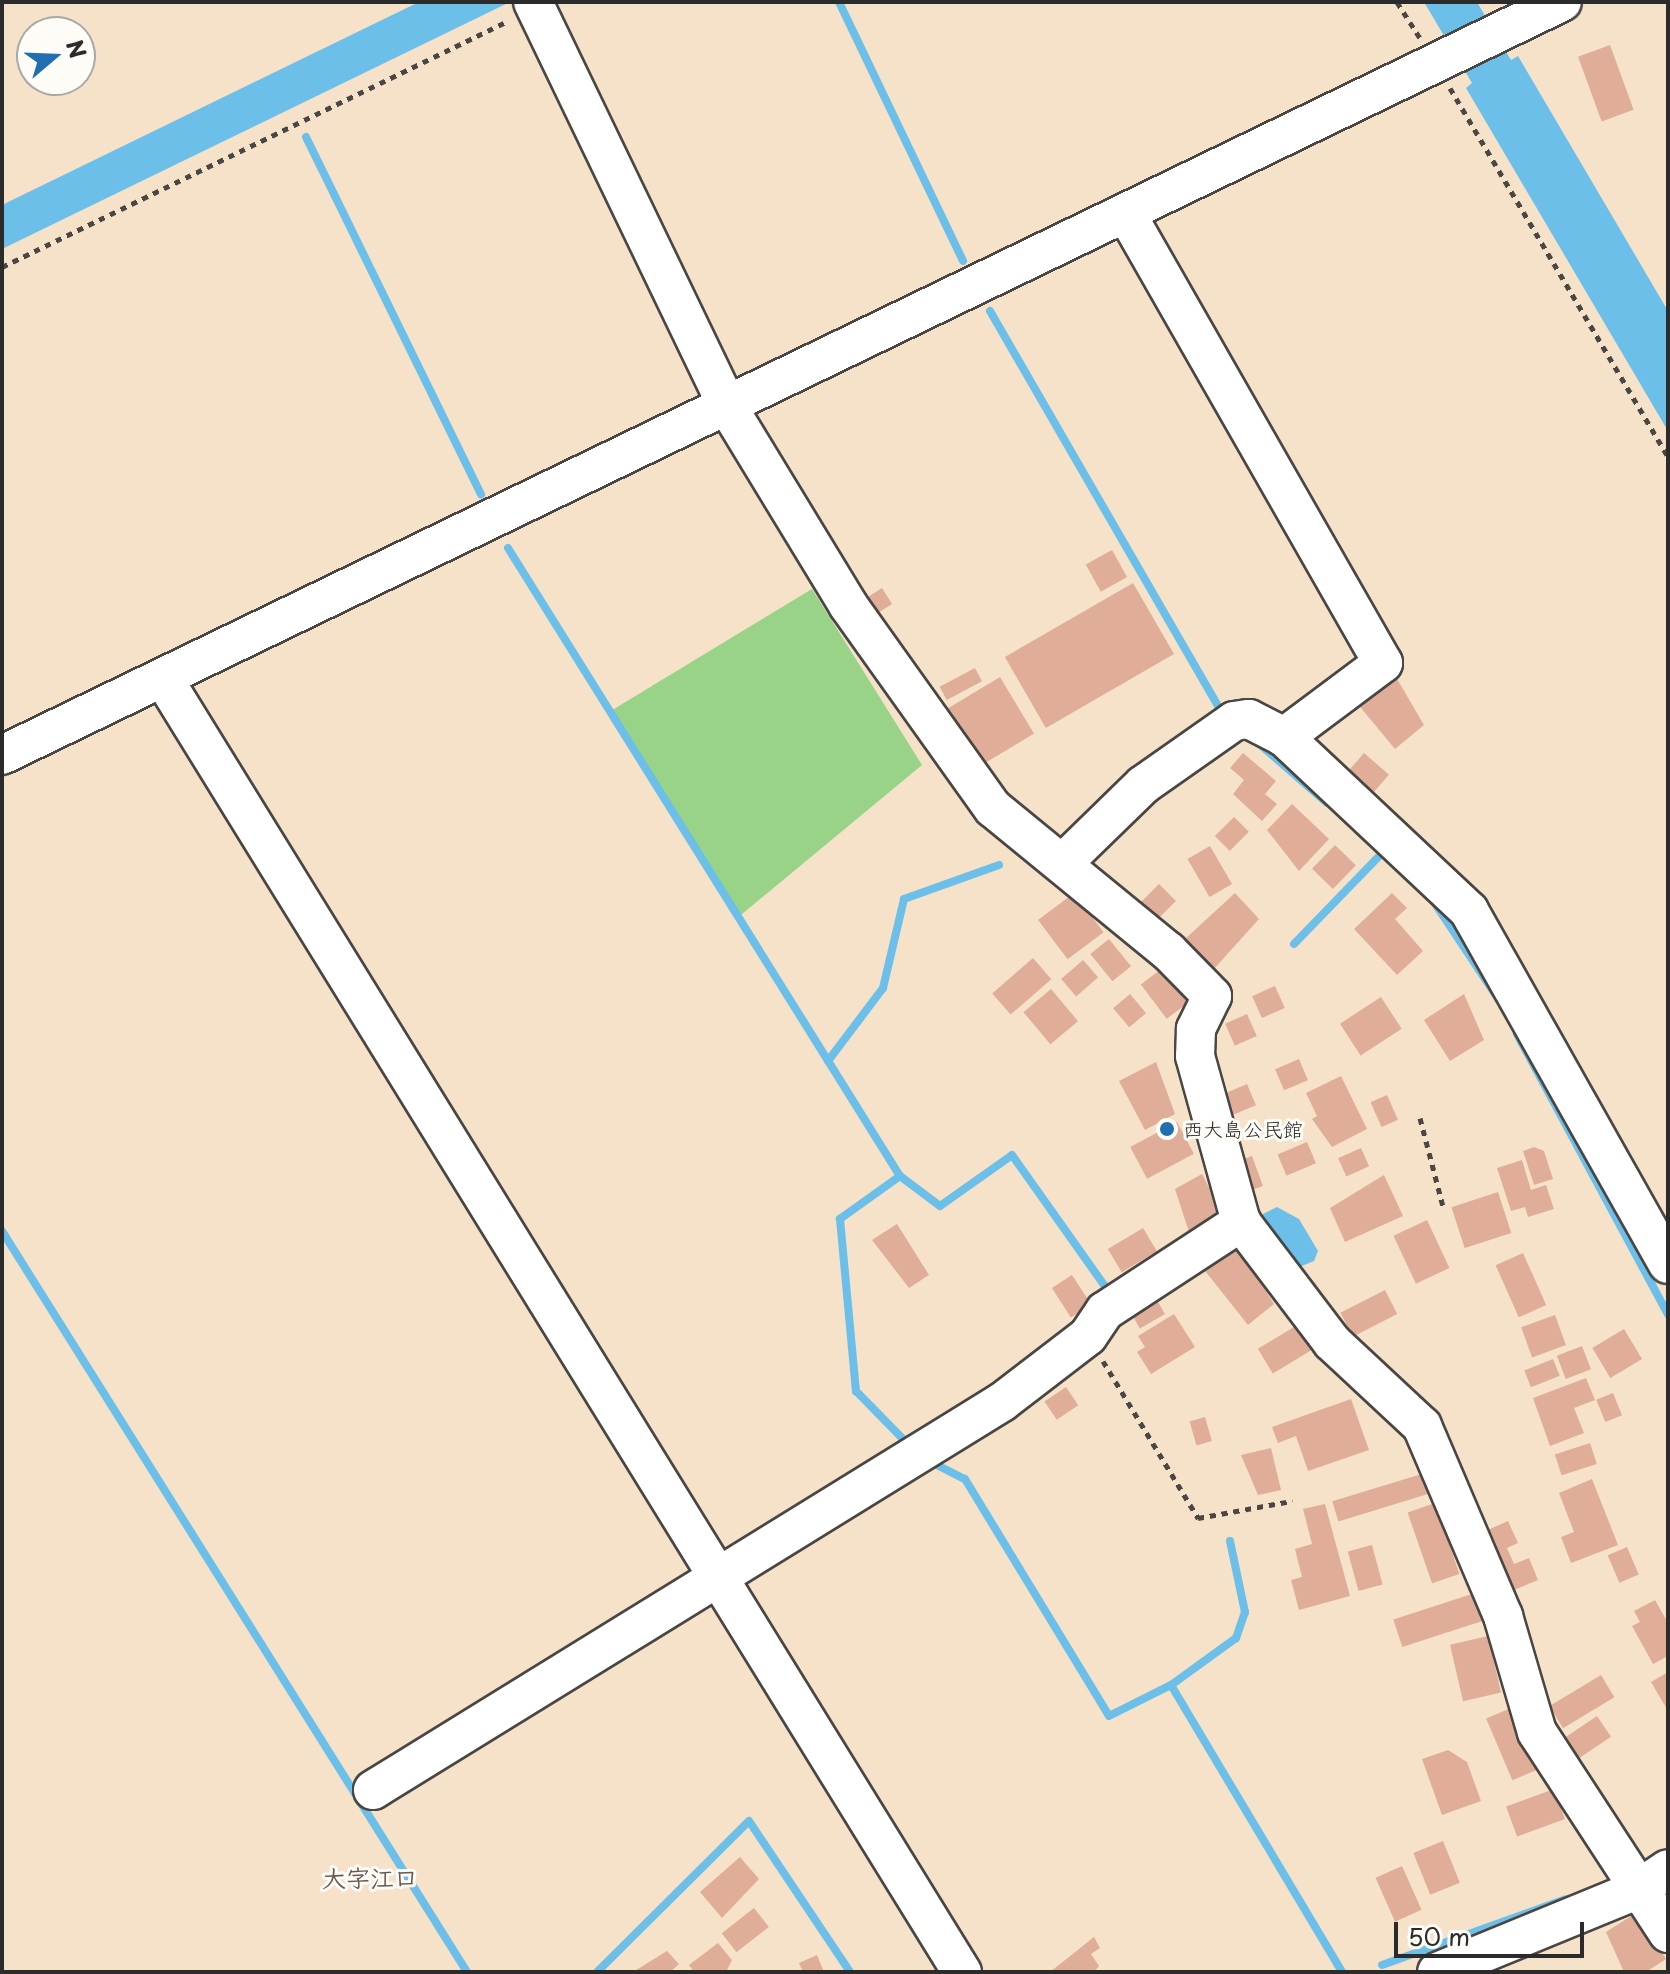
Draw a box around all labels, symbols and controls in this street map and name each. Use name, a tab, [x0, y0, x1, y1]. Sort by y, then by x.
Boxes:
north arrow	[16, 16, 96, 96]
text: N	[59, 35, 96, 62]
place label: 西大島公民館	[1183, 1117, 1303, 1141]
marker: 西大島公民館	[1158, 1120, 1176, 1138]
district label: 大字江口	[322, 1864, 418, 1892]
scale bar	[1398, 1906, 1588, 1956]
text: 50 m	[1408, 1918, 1470, 1954]

